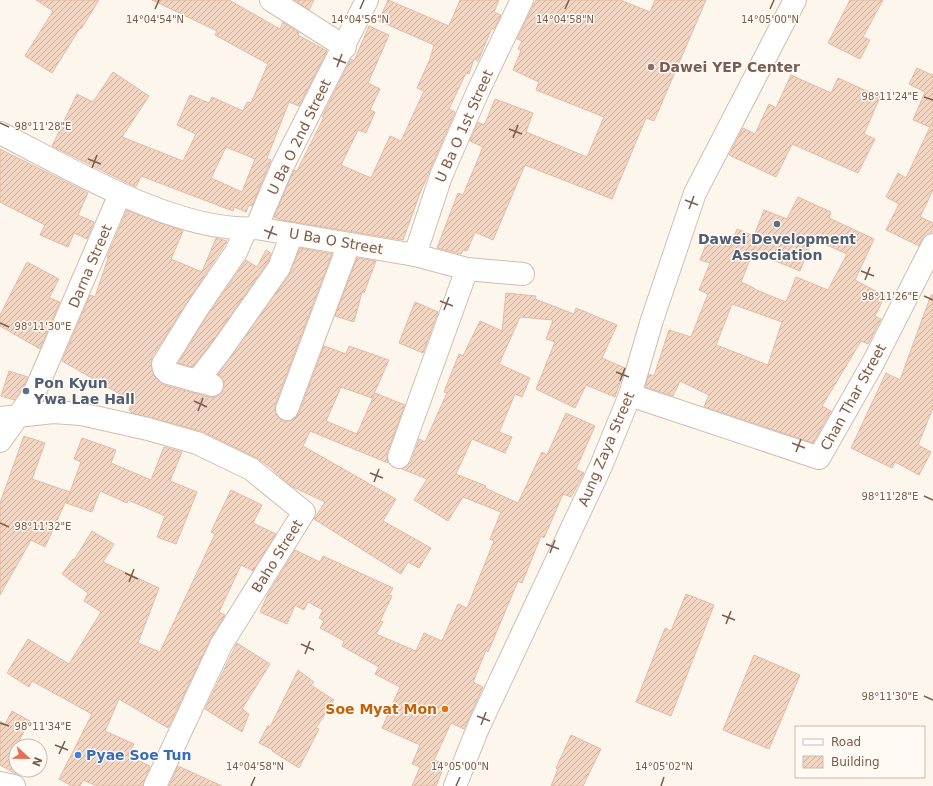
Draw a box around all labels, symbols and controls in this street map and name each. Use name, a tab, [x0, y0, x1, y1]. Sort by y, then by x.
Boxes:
text: 14°04'54"N	[126, 14, 184, 25]
text: 14°04'56"N	[331, 14, 389, 25]
text: 14°04'58"N	[536, 14, 594, 25]
text: 14°05'00"N	[741, 14, 799, 25]
place label: Dawei YEP Center	[659, 59, 800, 75]
marker: Dawei YEP Center	[646, 62, 656, 72]
street label: U Ba O 1st Street	[432, 67, 496, 185]
street label: U Ba O 2nd Street	[264, 76, 334, 197]
text: 98°11'24"E	[862, 91, 918, 102]
text: 98°11'28"E	[15, 121, 71, 132]
marker: Dawei Development Association	[772, 219, 782, 229]
street label: Darna Street	[65, 221, 115, 310]
street label: U Ba O Street	[288, 225, 385, 257]
place label: Dawei Development Association	[698, 231, 856, 263]
text: 98°11'26"E	[862, 291, 918, 302]
text: 98°11'30"E	[15, 321, 71, 332]
street label: Chan Thar Street	[817, 341, 889, 453]
place label: Pon Kyun Ywa Lae Hall	[33, 375, 135, 407]
marker: Pon Kyun Ywa Lae Hall	[21, 386, 31, 396]
street label: Aung Zaya Street	[575, 389, 638, 509]
text: 98°11'28"E	[862, 491, 918, 502]
street label: Baho Street	[248, 516, 306, 595]
text: 98°11'32"E	[15, 521, 71, 532]
text: 98°11'30"E	[862, 691, 918, 702]
place label: Soe Myat Mon	[325, 701, 437, 717]
marker: Soe Myat Mon	[440, 704, 450, 714]
text: 98°11'34"E	[15, 721, 71, 732]
legend	[795, 726, 925, 778]
text: Road	[831, 735, 861, 749]
north arrow	[8, 738, 48, 778]
place label: Pyae Soe Tun	[86, 747, 191, 763]
marker: Pyae Soe Tun	[73, 750, 83, 760]
text: N	[29, 755, 45, 768]
text: Building	[831, 755, 880, 769]
text: 14°04'58"N	[226, 761, 284, 772]
text: 14°05'00"N	[431, 761, 489, 772]
text: 14°05'02"N	[635, 761, 693, 772]

